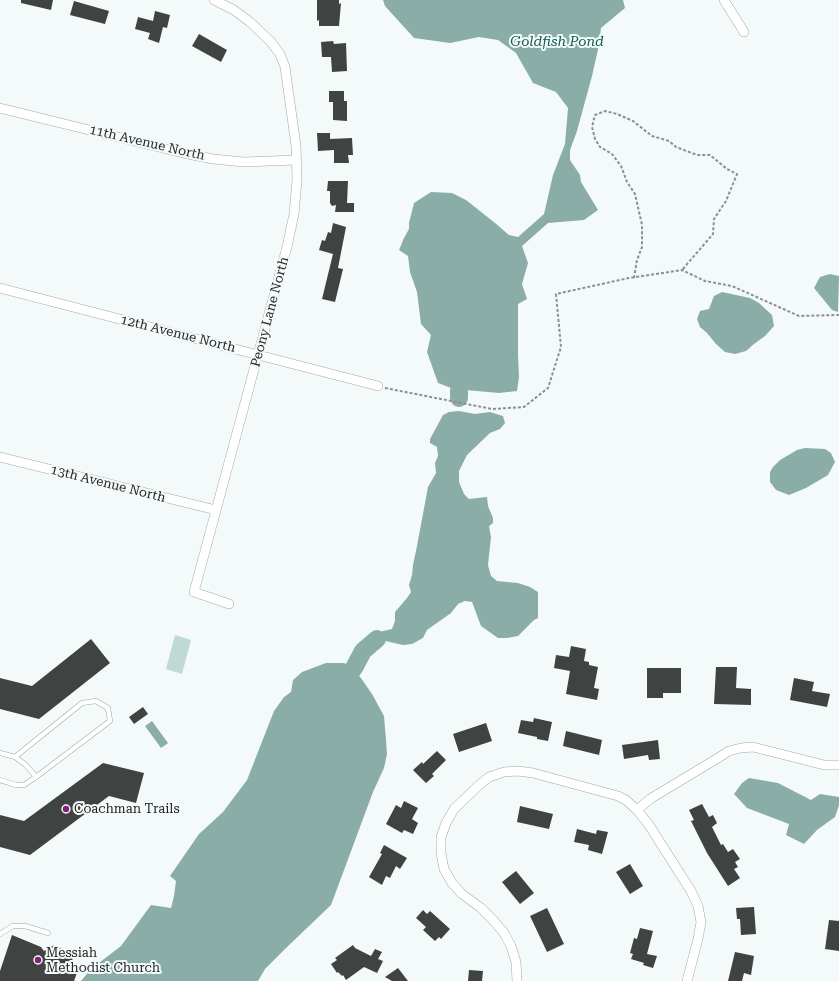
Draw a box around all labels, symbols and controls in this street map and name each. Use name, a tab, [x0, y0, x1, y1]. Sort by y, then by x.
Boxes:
water label: Goldfish Pond	[510, 34, 604, 50]
street label: 11th Avenue North	[88, 122, 206, 164]
street label: Peony Lane North	[248, 255, 292, 369]
street label: 12th Avenue North	[119, 312, 237, 356]
street label: 13th Avenue North	[49, 462, 167, 506]
place label: Coachman Trails	[74, 801, 180, 817]
marker: Coachman Trails	[61, 804, 71, 814]
place label: Messiah Methodist Church	[46, 945, 160, 976]
marker: Messiah Methodist Church	[33, 955, 43, 965]

